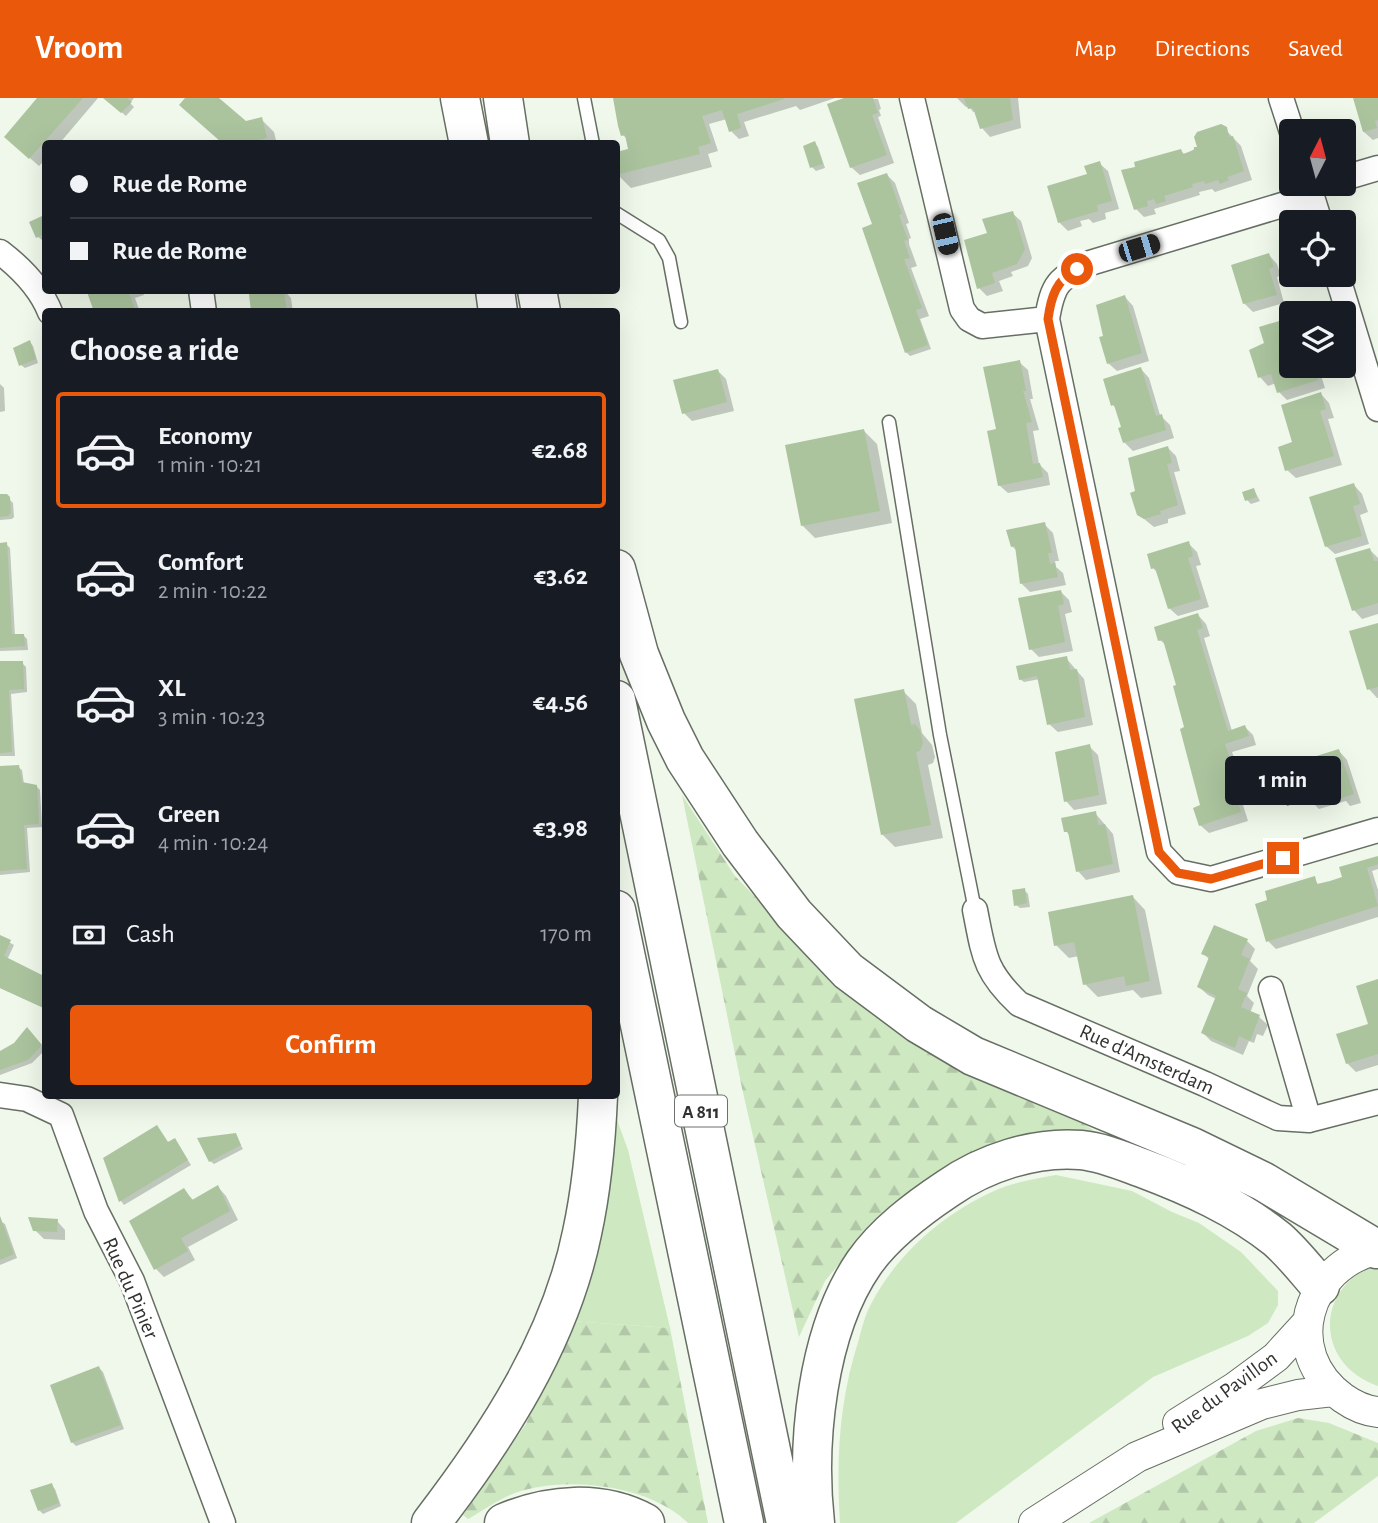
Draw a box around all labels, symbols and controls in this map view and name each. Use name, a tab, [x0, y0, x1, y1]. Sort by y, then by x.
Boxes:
text: Vroom	[35, 32, 123, 65]
text: Map	[1074, 37, 1116, 61]
text: Directions	[1154, 37, 1250, 61]
text: Saved	[1288, 37, 1343, 61]
north arrow	[1279, 119, 1356, 196]
map controls	[1279, 119, 1356, 378]
text: Rue de Rome	[112, 171, 247, 197]
button: locate	[1279, 210, 1356, 287]
car	[931, 211, 960, 257]
car	[1116, 232, 1163, 264]
text: Rue de Rome	[112, 238, 247, 264]
route start	[1061, 253, 1093, 285]
button: layers	[1279, 301, 1356, 378]
text: Choose a ride	[70, 334, 239, 366]
icon: car	[74, 419, 137, 482]
text: Economy	[158, 423, 252, 449]
text: €2.68	[532, 437, 588, 463]
text: 1 min · 10:21	[158, 454, 262, 477]
icon: car	[74, 545, 137, 608]
text: Comfort	[158, 549, 243, 575]
text: €3.62	[534, 563, 588, 589]
text: 2 min · 10:22	[158, 580, 267, 603]
icon: car	[74, 671, 137, 734]
text: XL	[158, 675, 185, 701]
text: €4.56	[533, 689, 588, 715]
text: 3 min · 10:23	[158, 706, 265, 729]
callout: 1 min	[1225, 756, 1341, 806]
text: 1 min	[1259, 769, 1307, 792]
icon: car	[74, 797, 137, 860]
text: Green	[158, 801, 220, 827]
text: €3.98	[533, 815, 588, 841]
text: 4 min · 10:24	[158, 832, 268, 855]
route end	[1267, 842, 1299, 874]
icon: cash	[70, 916, 108, 954]
text: Cash	[126, 921, 175, 947]
text: 170 m	[540, 923, 592, 946]
button: Confirm	[70, 1005, 592, 1085]
street label: Rue d'Amsterdam	[1076, 1020, 1217, 1098]
road number: A 811	[675, 1096, 727, 1126]
street label: Rue du Pinier	[99, 1234, 162, 1342]
street label: Rue du Pavillon	[1167, 1347, 1281, 1438]

